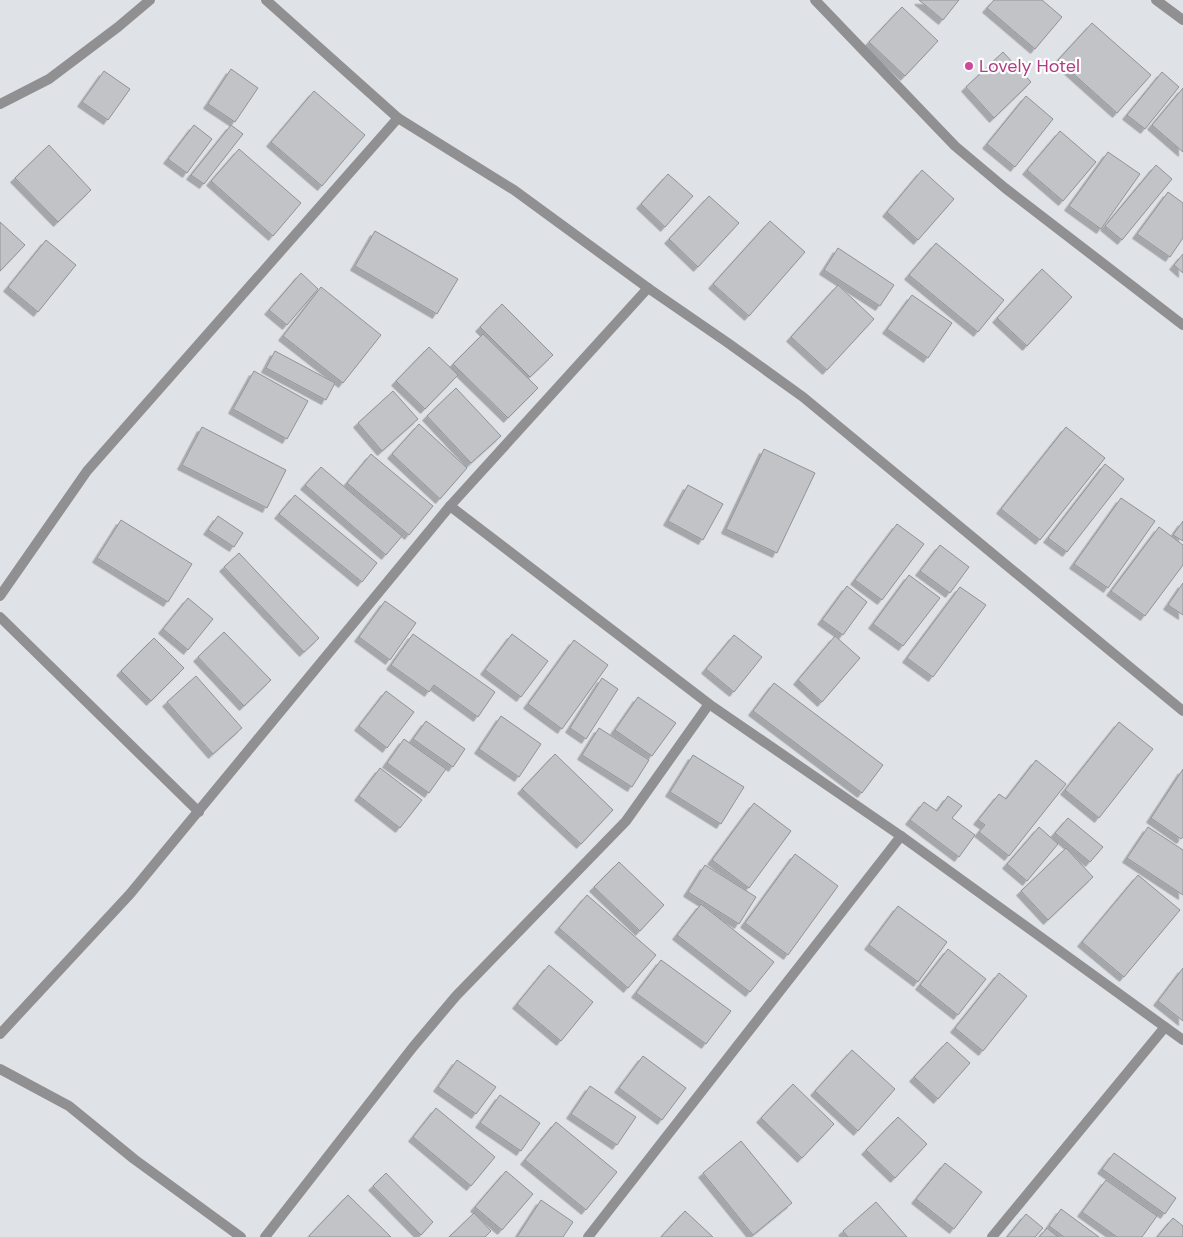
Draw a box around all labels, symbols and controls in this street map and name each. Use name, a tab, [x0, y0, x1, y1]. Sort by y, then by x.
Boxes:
place label: Lovely Hotel	[979, 54, 1080, 78]
marker: Lovely Hotel	[963, 60, 975, 72]

